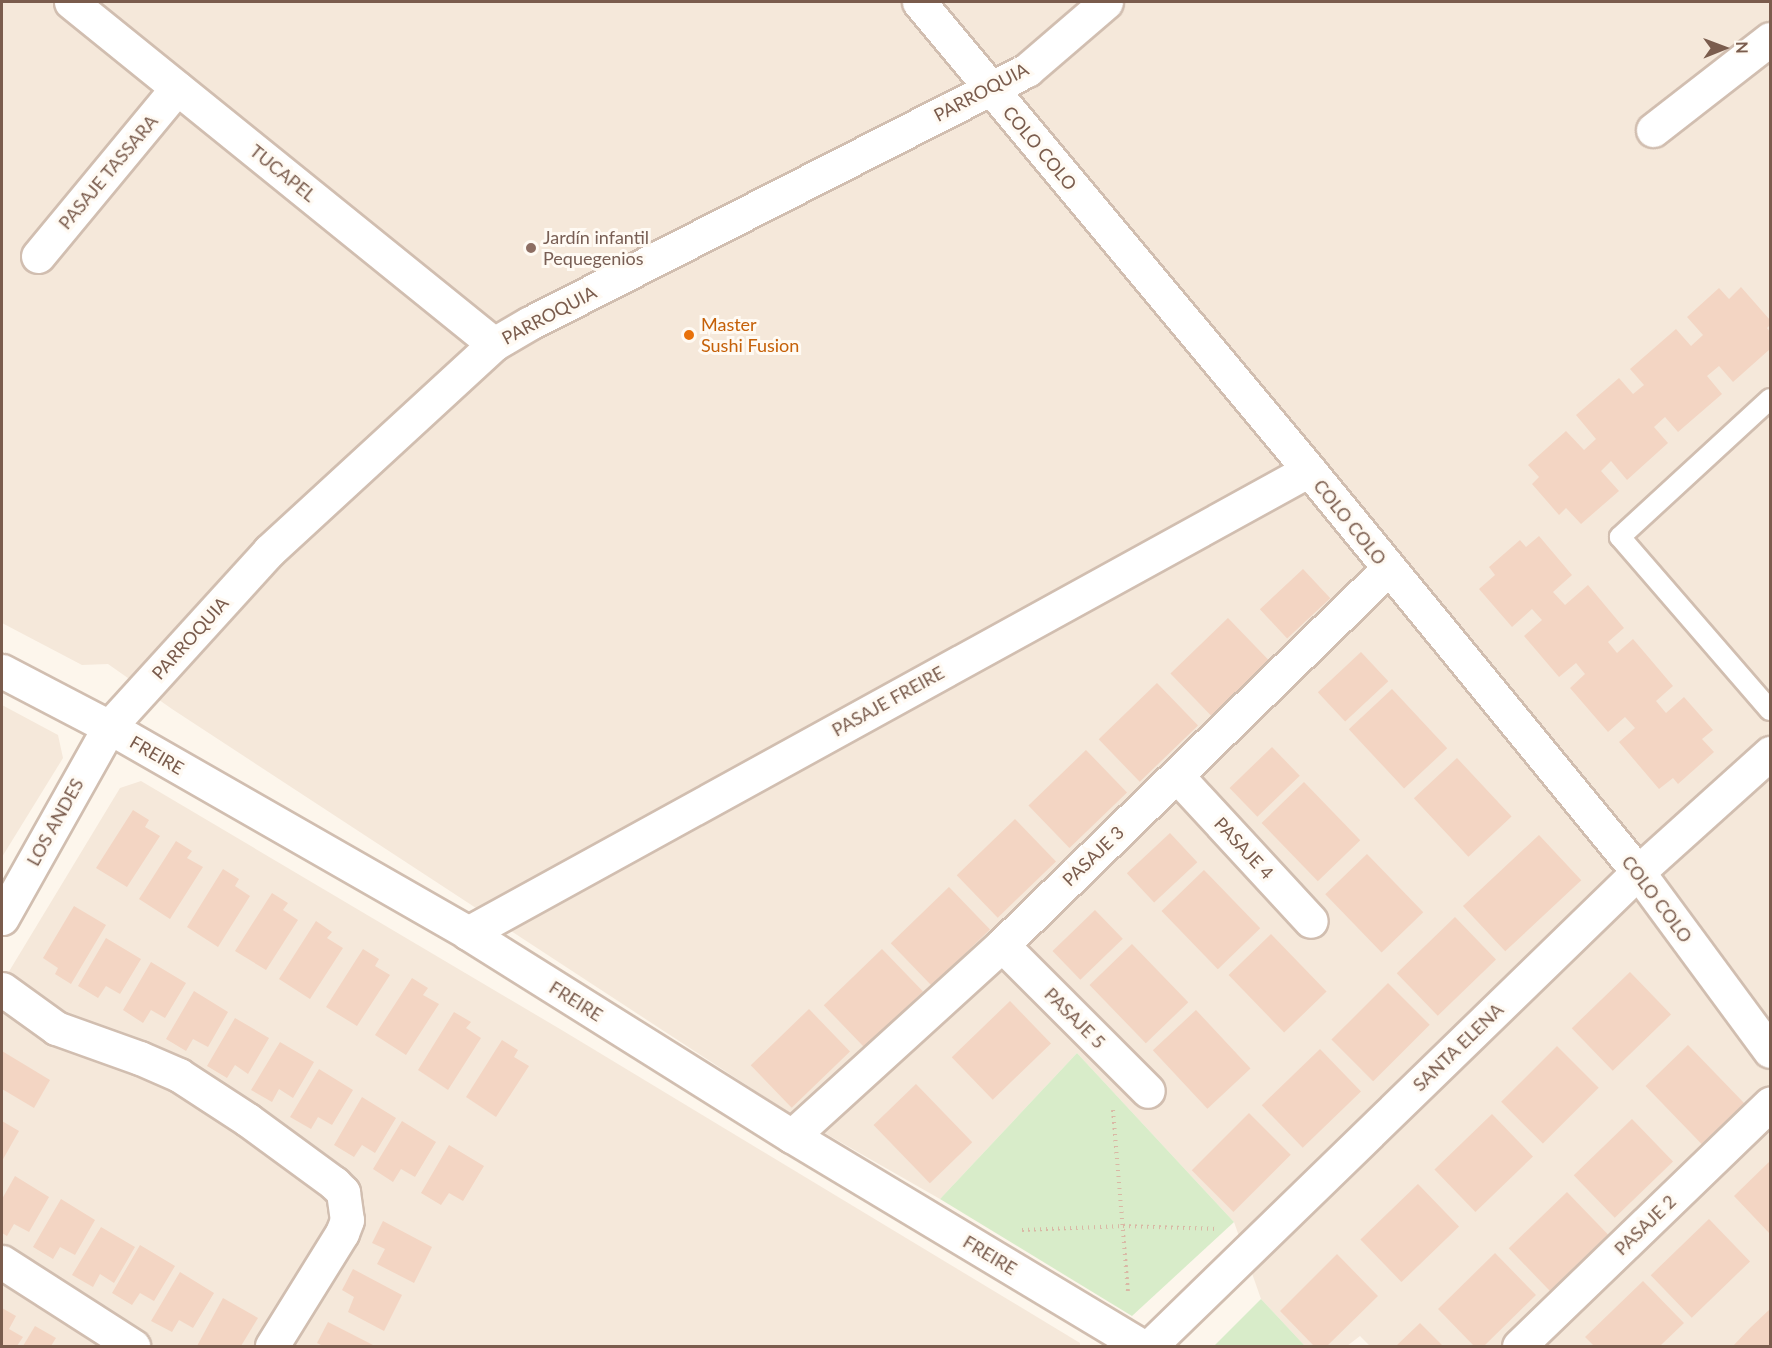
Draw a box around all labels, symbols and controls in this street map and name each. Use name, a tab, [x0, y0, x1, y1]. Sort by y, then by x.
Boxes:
north arrow	[1694, 18, 1754, 78]
text: N	[1733, 41, 1752, 54]
street label: PARROQUIA	[930, 58, 1032, 126]
street label: COLO COLO	[999, 102, 1081, 194]
street label: PASAJE TASSARA	[54, 110, 162, 234]
street label: TUCAPEL	[246, 140, 320, 206]
place label: Jardín infantil Pequegenios	[543, 227, 649, 270]
marker: Jardín infantil Pequegenios	[524, 241, 538, 255]
street label: PARROQUIA	[498, 281, 600, 349]
place label: Master Sushi Fusion	[701, 314, 799, 356]
marker: Master Sushi Fusion	[682, 328, 696, 342]
street label: COLO COLO	[1309, 475, 1391, 569]
street label: PARROQUIA	[147, 592, 233, 684]
street label: PASAJE FREIRE	[828, 661, 948, 741]
street label: FREIRE	[126, 731, 188, 779]
street label: LOS ANDES	[22, 774, 88, 870]
street label: PASAJE 4	[1210, 813, 1278, 883]
street label: PASAJE 3	[1058, 822, 1128, 890]
street label: COLO COLO	[1617, 851, 1697, 947]
street label: FREIRE	[545, 976, 607, 1026]
street label: PASAJE 5	[1040, 983, 1110, 1053]
street label: SANTA ELENA	[1408, 998, 1508, 1096]
street label: PASAJE 2	[1610, 1191, 1680, 1259]
street label: FREIRE	[959, 1231, 1021, 1279]

